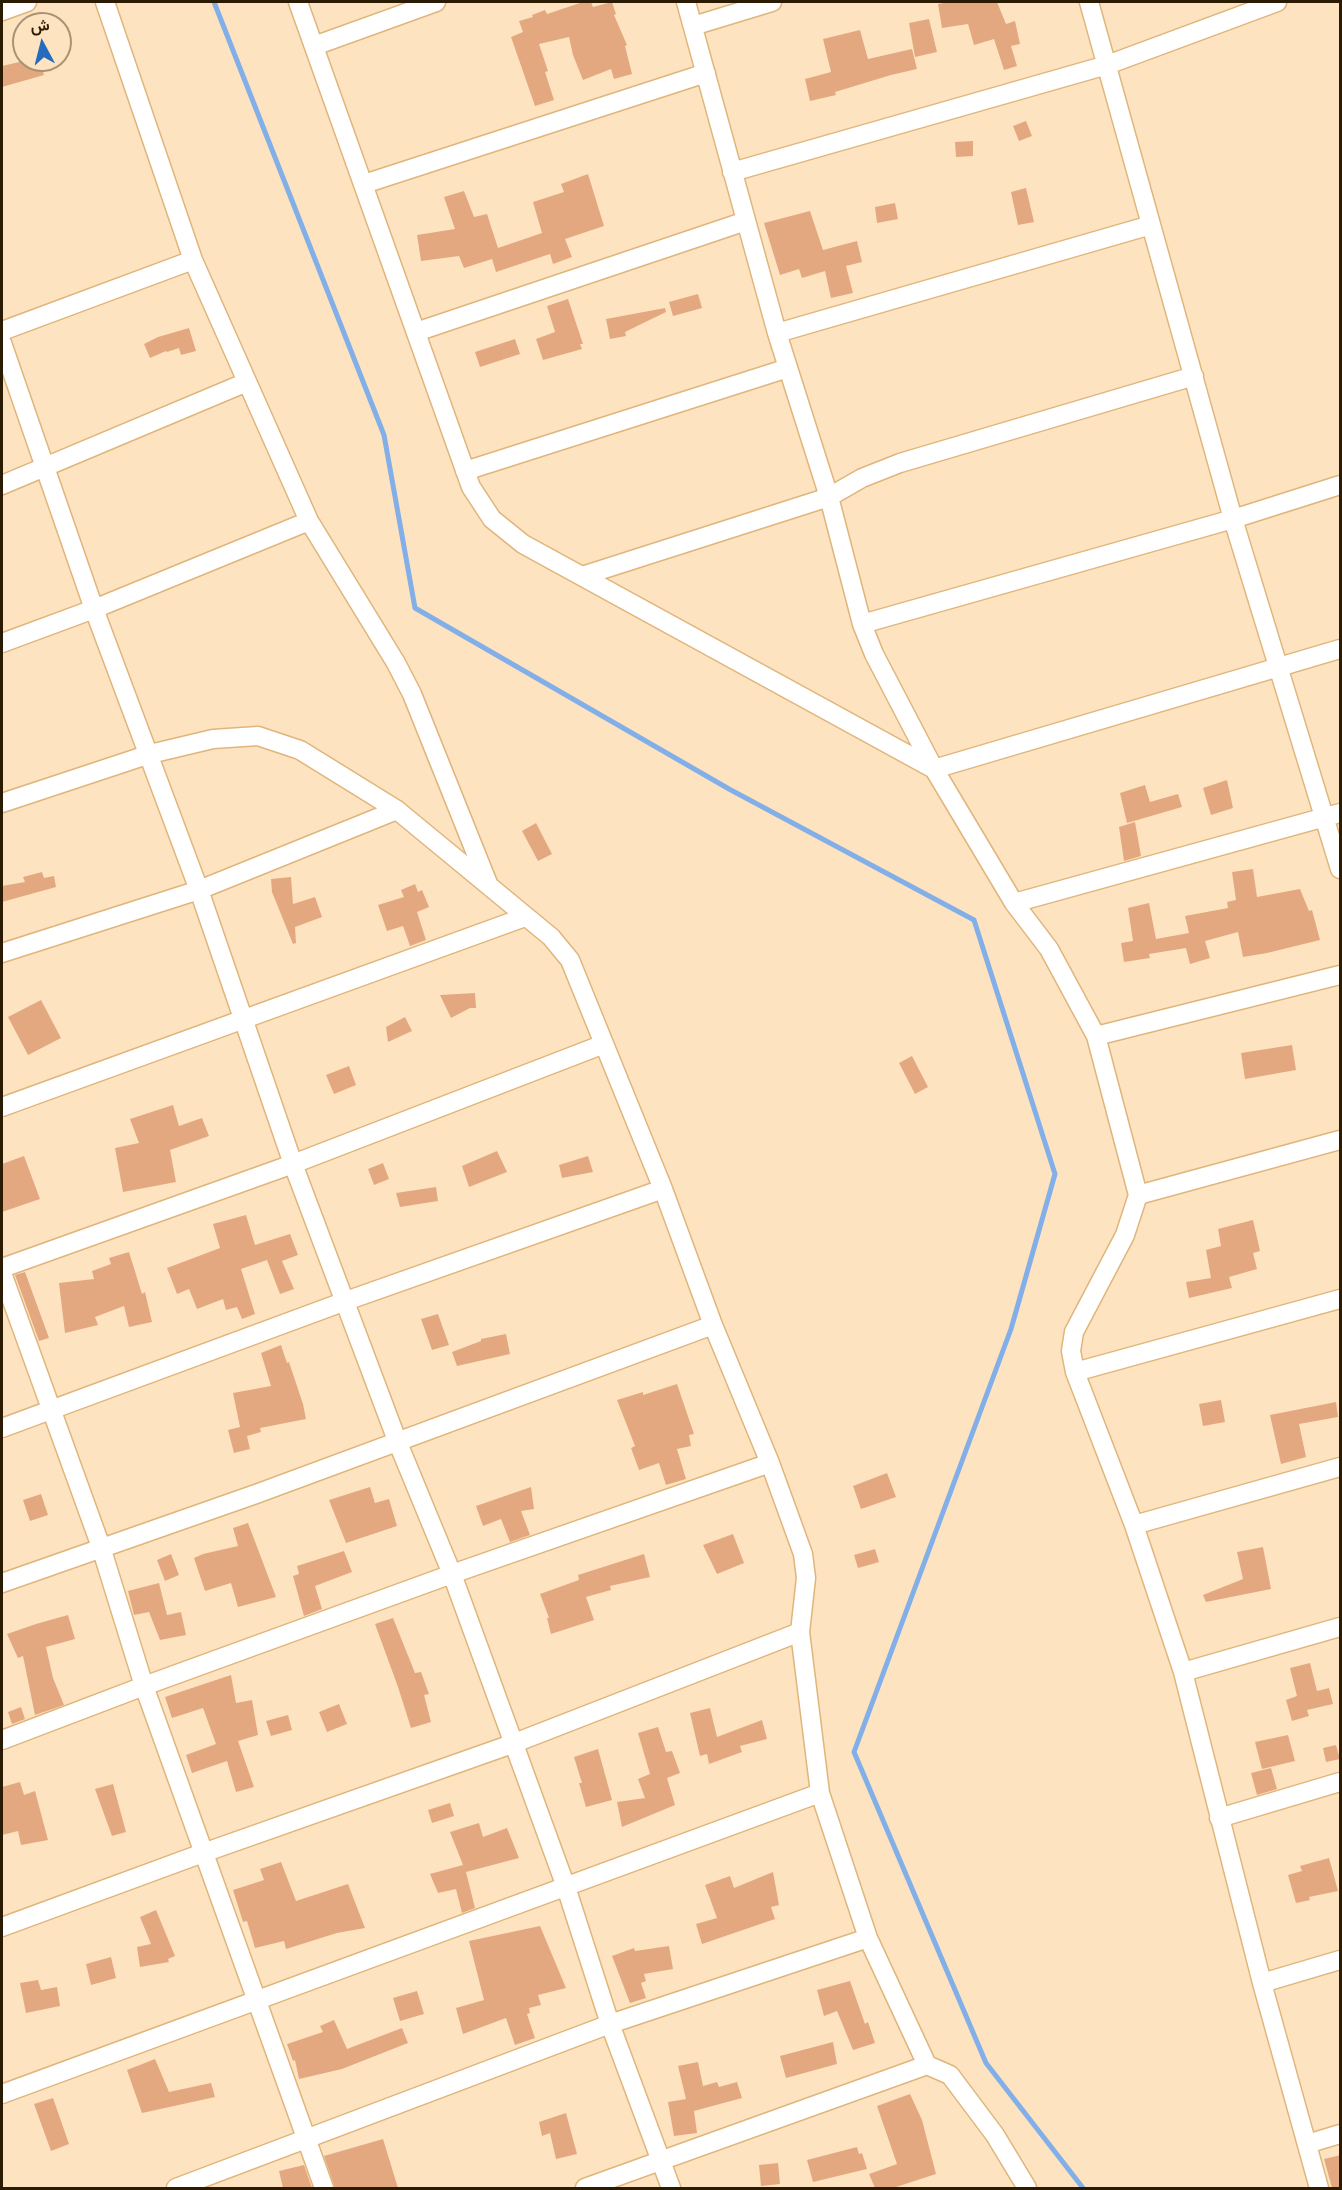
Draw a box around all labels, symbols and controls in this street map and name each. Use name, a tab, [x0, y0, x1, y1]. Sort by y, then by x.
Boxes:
north arrow	[12, 12, 72, 72]
text: ش	[29, 16, 51, 35]

